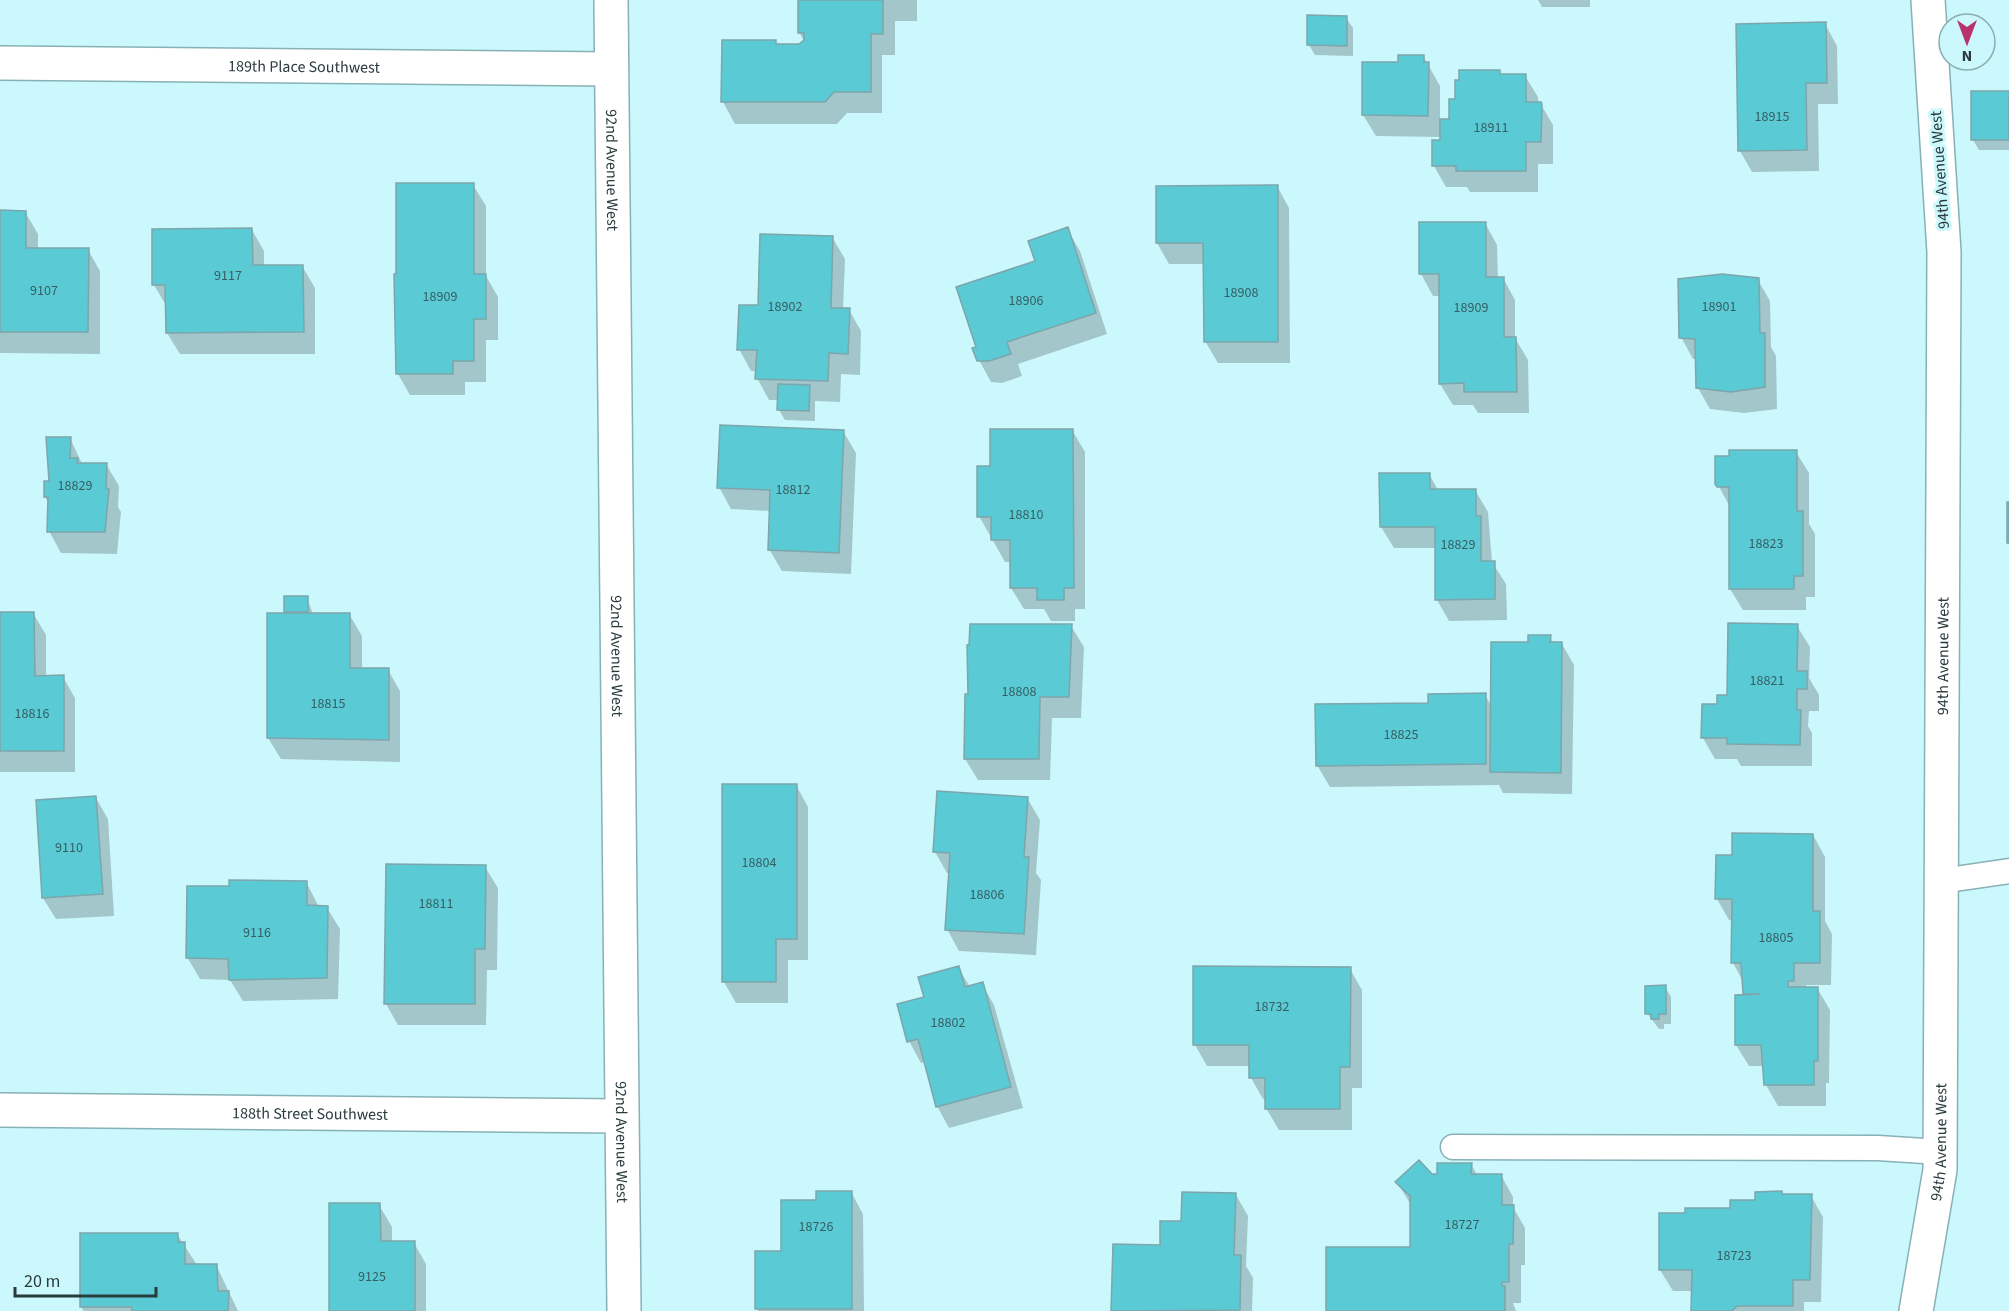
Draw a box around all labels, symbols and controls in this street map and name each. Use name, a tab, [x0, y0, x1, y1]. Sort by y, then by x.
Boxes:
north arrow	[1937, 12, 1997, 72]
text: N	[1962, 45, 1972, 67]
street label: 189th Place Southwest	[228, 55, 381, 79]
house number: 18915	[1755, 107, 1789, 127]
street label: 92nd Avenue West	[600, 109, 623, 232]
street label: 94th Avenue West	[1925, 110, 1955, 230]
house number: 18911	[1474, 118, 1508, 138]
house number: 9117	[214, 266, 242, 286]
house number: 9107	[30, 281, 58, 301]
house number: 18908	[1224, 283, 1258, 303]
house number: 18909	[423, 287, 457, 307]
house number: 18906	[1009, 291, 1043, 311]
house number: 18902	[768, 297, 802, 317]
house number: 18901	[1702, 297, 1736, 317]
house number: 18909	[1454, 298, 1488, 318]
house number: 18829	[58, 476, 92, 496]
house number: 18812	[776, 480, 810, 500]
house number: 18810	[1009, 505, 1043, 525]
house number: 18823	[1749, 534, 1783, 554]
house number: 18829	[1441, 535, 1475, 555]
street label: 92nd Avenue West	[605, 595, 628, 717]
street label: 94th Avenue West	[1932, 596, 1954, 715]
house number: 18821	[1750, 671, 1784, 691]
house number: 18808	[1002, 682, 1036, 702]
house number: 18815	[311, 694, 345, 714]
house number: 18816	[15, 704, 49, 724]
house number: 18825	[1384, 725, 1418, 745]
house number: 9110	[55, 838, 83, 858]
house number: 18804	[742, 853, 776, 873]
house number: 18806	[970, 885, 1004, 905]
house number: 18811	[419, 894, 453, 914]
house number: 9116	[243, 923, 271, 943]
house number: 18805	[1759, 928, 1793, 948]
house number: 18732	[1255, 997, 1289, 1017]
house number: 18802	[931, 1013, 965, 1033]
street label: 92nd Avenue West	[610, 1081, 633, 1203]
street label: 94th Avenue West	[1925, 1082, 1952, 1203]
street label: 188th Street Southwest	[232, 1102, 389, 1126]
house number: 18727	[1445, 1215, 1479, 1235]
house number: 18726	[799, 1217, 833, 1237]
house number: 18723	[1717, 1246, 1751, 1266]
scale bar	[15, 1260, 156, 1298]
house number: 9125	[358, 1267, 386, 1287]
text: 20 m	[24, 1269, 60, 1294]

